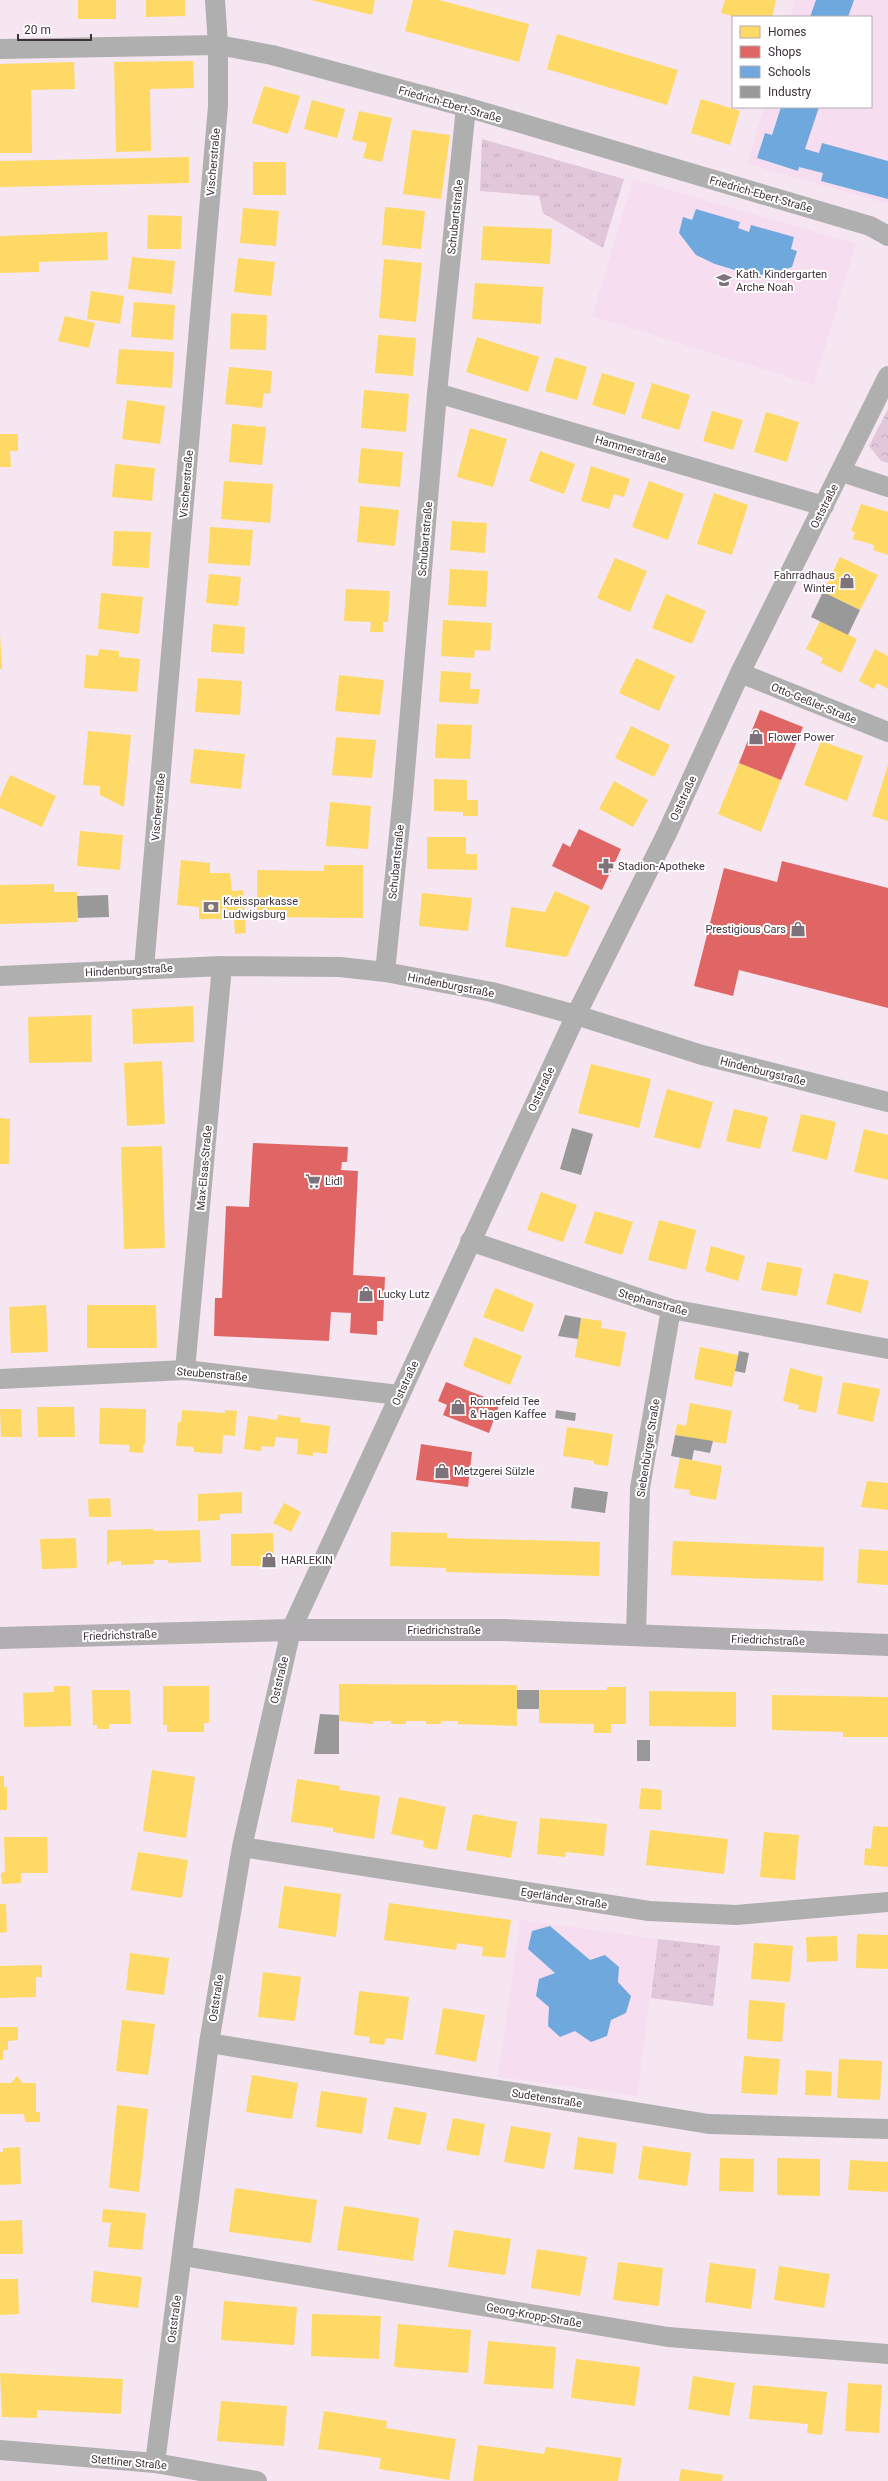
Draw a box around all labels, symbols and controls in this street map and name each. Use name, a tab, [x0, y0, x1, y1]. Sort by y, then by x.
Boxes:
scale bar	[18, 16, 91, 42]
legend	[732, 16, 872, 108]
text: 20 m	[24, 23, 51, 37]
text: Homes	[768, 25, 806, 39]
text: Shops	[768, 45, 802, 59]
text: Schools	[768, 65, 811, 79]
street label: Friedrich-Ebert-Straße	[397, 84, 503, 125]
text: Industry	[768, 85, 812, 99]
street label: Vischerstraße	[204, 128, 223, 196]
street label: Friedrich-Ebert-Straße	[708, 174, 814, 215]
street label: Schubartstraße	[445, 179, 466, 255]
place label: Kath. Kindergarten Arche Noah	[736, 268, 827, 294]
school or university icon: Kath. Kindergarten Arche Noah	[715, 271, 733, 289]
street label: Hammerstraße	[594, 433, 668, 466]
street label: Vischerstraße	[177, 450, 196, 518]
street label: Oststraße	[808, 482, 841, 531]
street label: Schubartstraße	[416, 501, 435, 577]
place label: Fahrradhaus Winter	[774, 569, 835, 595]
shop icon: Fahrradhaus Winter	[838, 572, 856, 590]
street label: Otto-Geßler-Straße	[769, 680, 859, 727]
shop icon: Flower Power	[747, 728, 765, 746]
place label: Flower Power	[768, 731, 835, 744]
street label: Vischerstraße	[149, 773, 168, 841]
street label: Oststraße	[667, 774, 700, 823]
street label: Schubartstraße	[386, 824, 407, 900]
pharmacy icon: Stadion-Apotheke	[597, 857, 615, 875]
place label: Stadion-Apotheke	[618, 860, 705, 873]
place label: Kreissparkasse Ludwigsburg	[223, 895, 298, 921]
bank icon: Kreissparkasse Ludwigsburg	[202, 898, 220, 916]
shop icon: Prestigious Cars	[789, 920, 807, 938]
place label: Prestigious Cars	[706, 923, 786, 936]
street label: Hindenburgstraße	[85, 962, 173, 979]
street label: Hindenburgstraße	[407, 971, 495, 1000]
street label: Hindenburgstraße	[719, 1055, 807, 1088]
street label: Oststraße	[525, 1065, 558, 1114]
street label: Max-Elsas-Straße	[194, 1125, 215, 1211]
supermarket icon: Lidl	[304, 1172, 322, 1190]
place label: Lidl	[325, 1175, 342, 1188]
shop icon: Lucky Lutz	[357, 1285, 375, 1303]
street label: Stephanstraße	[617, 1286, 689, 1319]
place label: Lucky Lutz	[378, 1288, 430, 1301]
street label: Oststraße	[389, 1359, 422, 1408]
street label: Steubenstraße	[176, 1365, 248, 1384]
place label: Ronnefeld Tee & Hagen Kaffee	[470, 1395, 546, 1421]
shop icon: Ronnefeld Tee & Hagen Kaffee	[449, 1398, 467, 1416]
street label: Siebenbürger Straße	[634, 1398, 663, 1498]
shop icon: Metzgerei Sülzle	[433, 1462, 451, 1480]
place label: Metzgerei Sülzle	[454, 1465, 535, 1478]
shop icon: HARLEKIN	[260, 1551, 278, 1569]
place label: HARLEKIN	[281, 1554, 333, 1567]
street label: Friedrichstraße	[407, 1624, 481, 1637]
street label: Friedrichstraße	[83, 1628, 157, 1643]
street label: Friedrichstraße	[731, 1633, 805, 1648]
street label: Oststraße	[268, 1655, 291, 1705]
street label: Egerländer Straße	[520, 1885, 608, 1912]
street label: Oststraße	[206, 1973, 227, 2023]
street label: Sudetenstraße	[511, 2086, 583, 2111]
street label: Oststraße	[165, 2294, 184, 2344]
street label: Georg-Kropp-Straße	[485, 2301, 583, 2330]
street label: Stettiner Straße	[90, 2453, 168, 2472]

